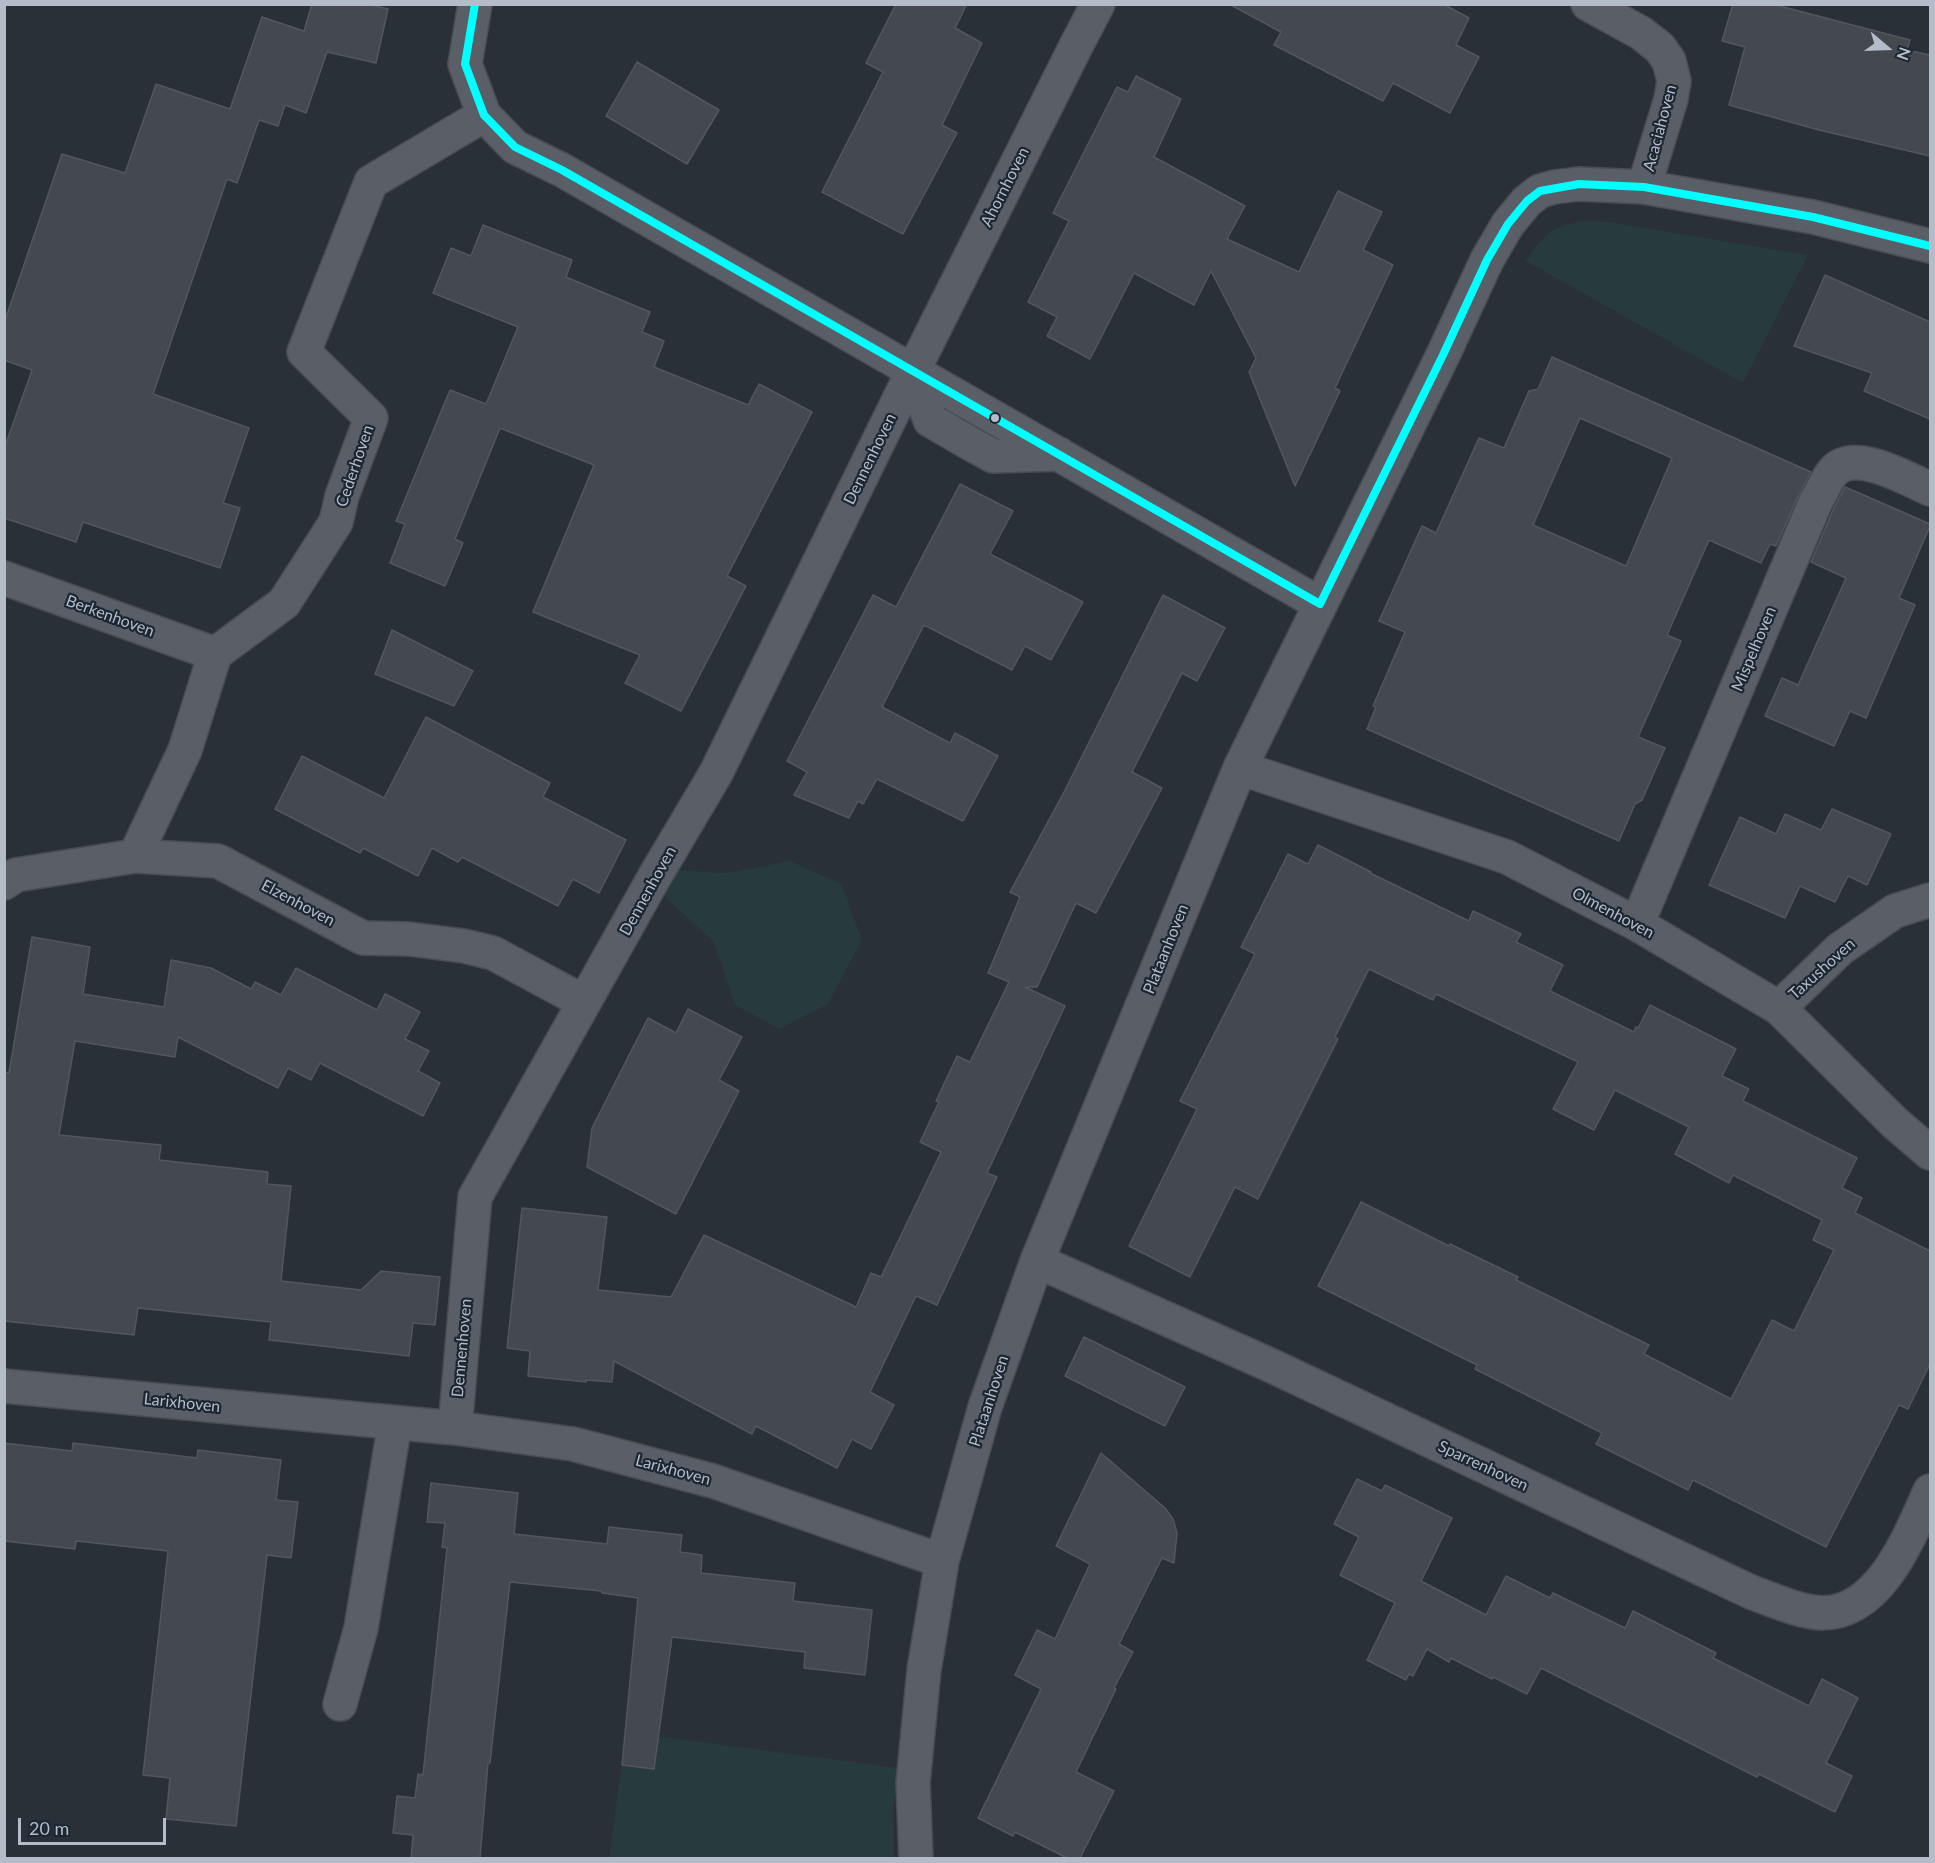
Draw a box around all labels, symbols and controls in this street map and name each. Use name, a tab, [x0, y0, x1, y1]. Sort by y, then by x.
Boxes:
north arrow	[1857, 18, 1917, 78]
text: N	[1894, 45, 1915, 63]
street label: Acaciahoven	[1639, 83, 1681, 173]
street label: Ahornhoven	[977, 144, 1033, 230]
street label: Dennenhoven	[840, 410, 900, 508]
unlabelled marker	[989, 412, 1001, 424]
street label: Cederhoven	[332, 423, 378, 509]
street label: Berkenhoven	[63, 591, 157, 641]
street label: Mispelhoven	[1728, 604, 1780, 694]
street label: Dennenhoven	[616, 843, 680, 939]
street label: Elzenhoven	[258, 876, 338, 930]
street label: Olmenhoven	[1569, 883, 1657, 943]
street label: Plataanhoven	[1139, 901, 1193, 997]
street label: Taxushoven	[1785, 934, 1859, 1004]
street label: Dennenhoven	[448, 1298, 476, 1398]
street label: Plataanhoven	[965, 1353, 1013, 1449]
street label: Larixhoven	[143, 1389, 221, 1417]
street label: Sparrenhoven	[1435, 1437, 1531, 1495]
street label: Larixhoven	[633, 1451, 713, 1489]
scale bar	[21, 1806, 170, 1844]
text: 20 m	[29, 1817, 69, 1839]

